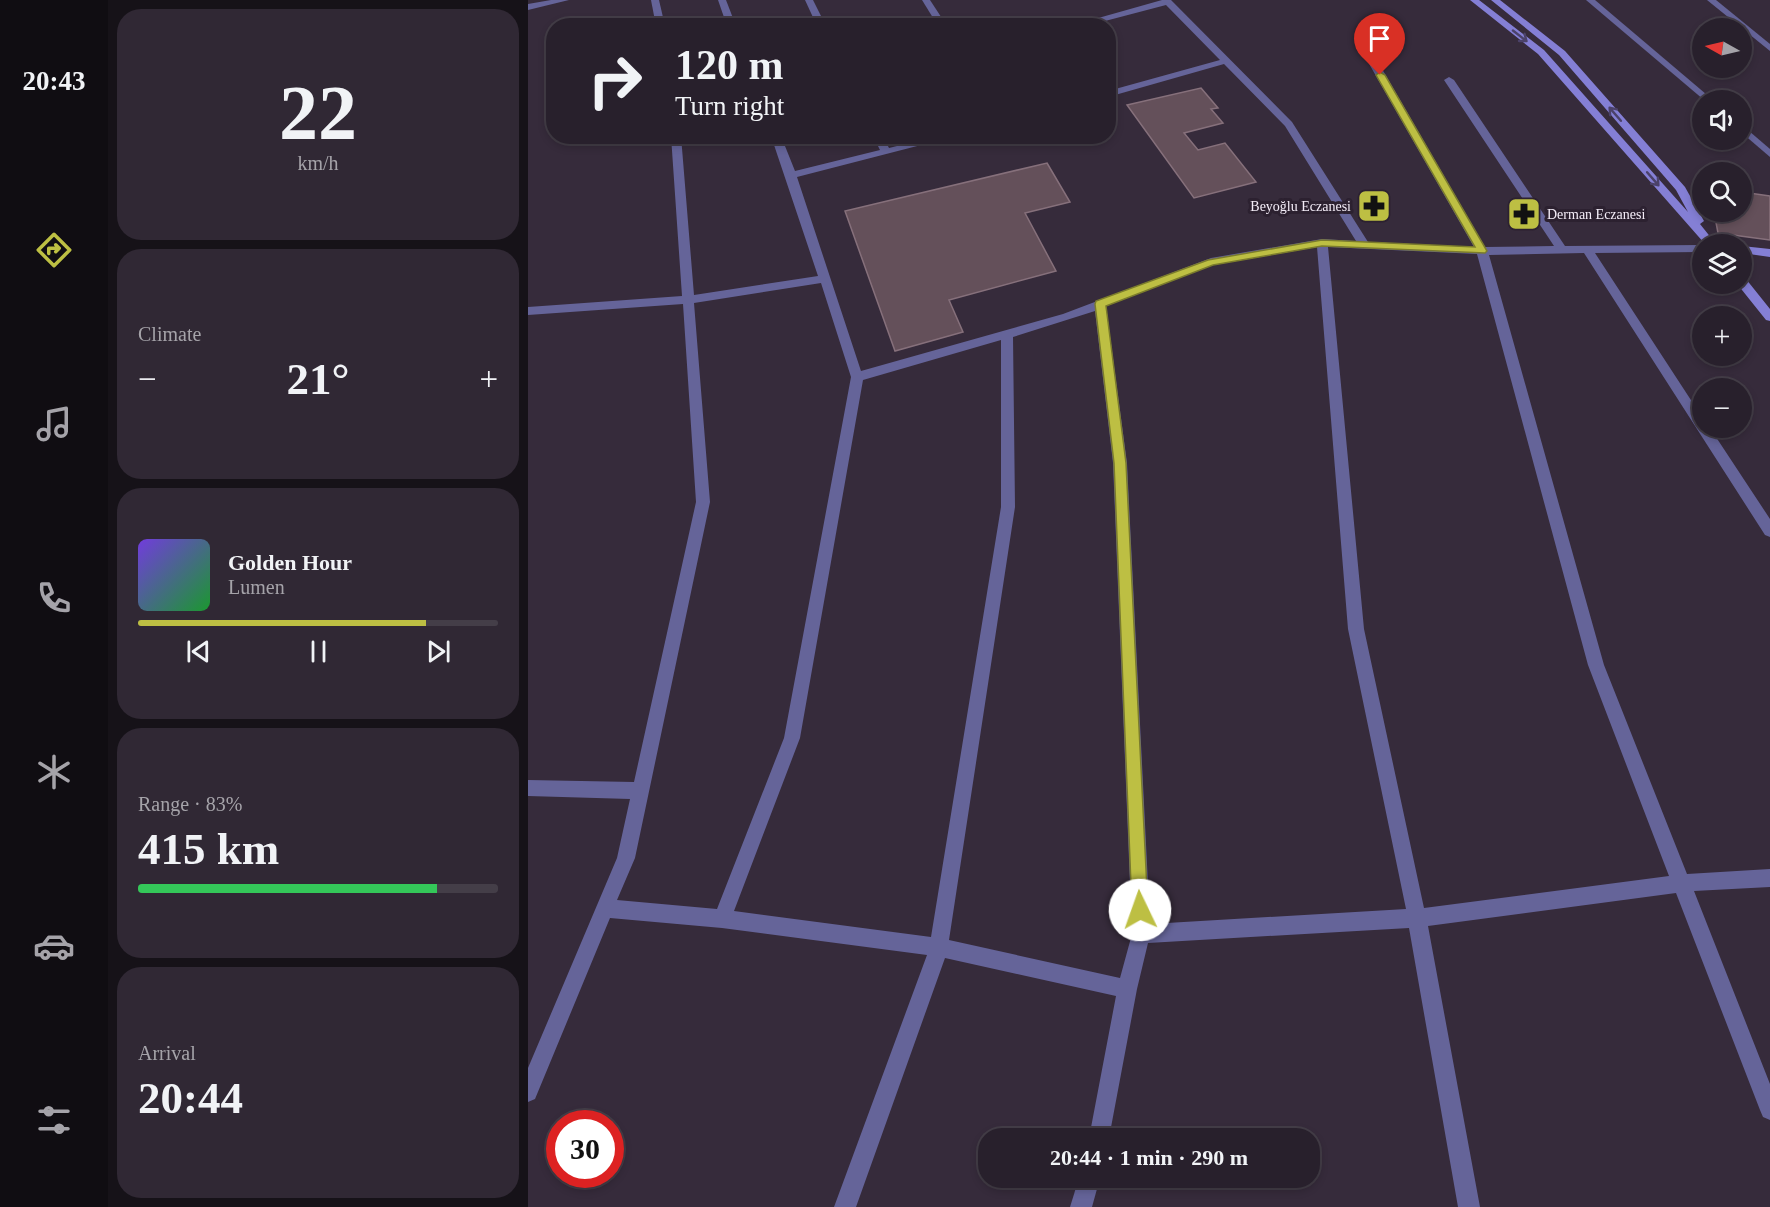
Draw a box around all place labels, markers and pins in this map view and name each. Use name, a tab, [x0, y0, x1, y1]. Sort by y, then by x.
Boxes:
pin	[1354, 13, 1405, 75]
pharmacy icon: Beyoğlu Eczanesi	[1356, 188, 1392, 224]
pharmacy icon: Derman Eczanesi	[1506, 196, 1542, 232]
place label: Beyoğlu Eczanesi	[1250, 199, 1351, 214]
place label: Derman Eczanesi	[1547, 207, 1645, 222]

